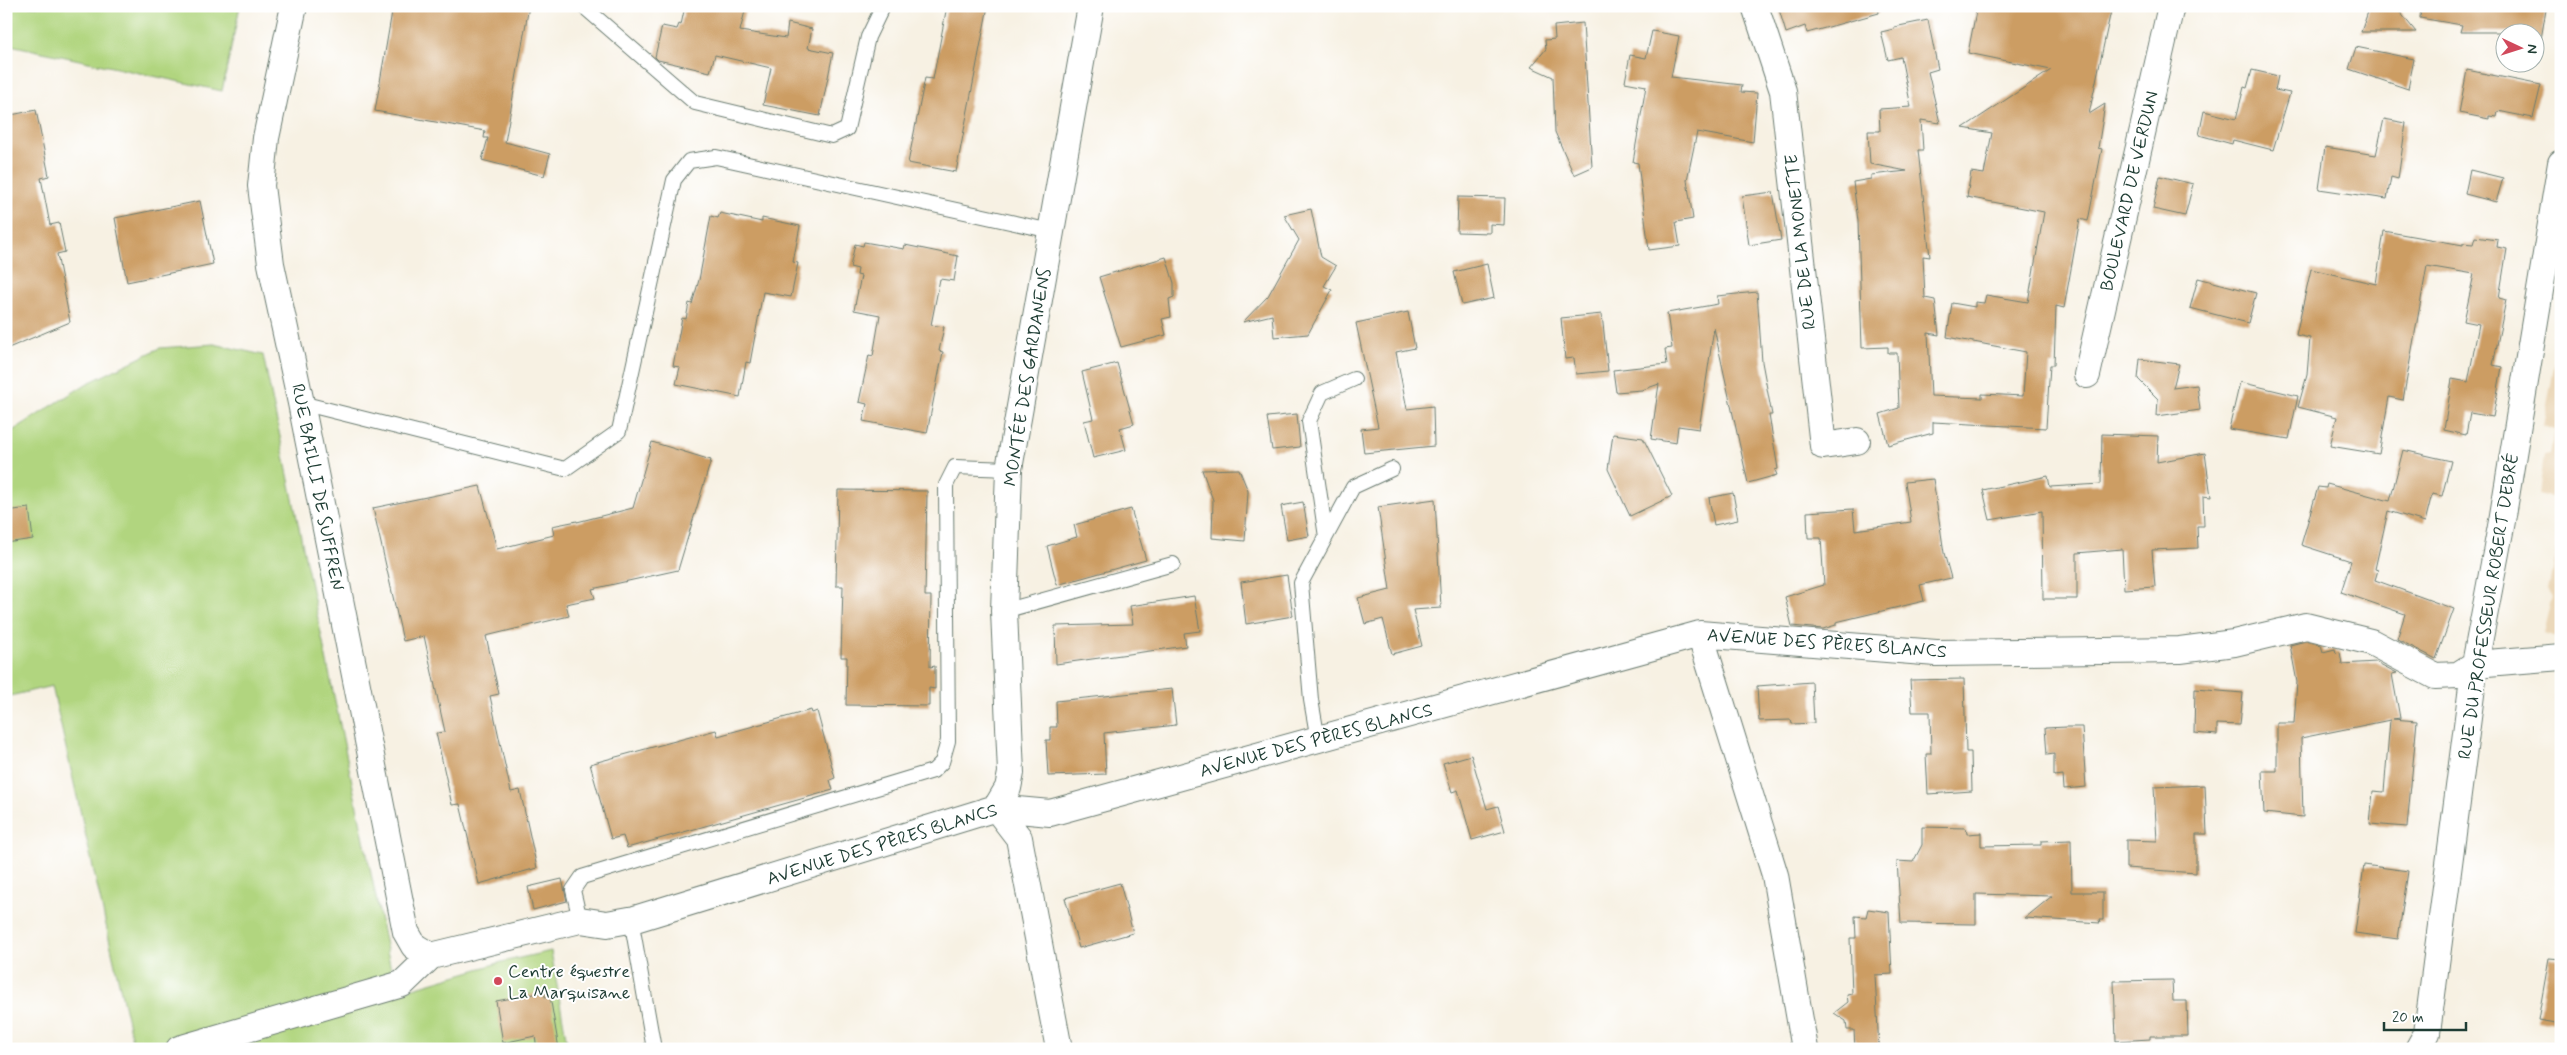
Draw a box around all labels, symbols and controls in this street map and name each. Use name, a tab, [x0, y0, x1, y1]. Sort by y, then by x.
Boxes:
north arrow	[2494, 22, 2544, 72]
text: N	[2523, 44, 2541, 54]
street label: BOULEVARD DE VERDUN	[2095, 89, 2165, 294]
street label: RUE DE LA MONETTE	[1780, 153, 1822, 331]
street label: MONTÉE DES GARDANENS	[999, 266, 1057, 488]
street label: RUE BAILLI DE SUFFREN	[285, 382, 349, 593]
street label: RUE DU PROFESSEUR ROBERT DEBRÉ	[2453, 451, 2525, 761]
street label: AVENUE DES PÈRES BLANCS	[1706, 624, 1948, 664]
street label: AVENUE DES PÈRES BLANCS	[1197, 698, 1435, 784]
street label: AVENUE DES PÈRES BLANCS	[764, 798, 1001, 892]
place label: Centre équestre La Marquisane	[508, 960, 630, 1005]
marker: Centre équestre La Marquisane	[492, 975, 504, 987]
scale bar	[2384, 1000, 2467, 1032]
text: 20 m	[2392, 1008, 2424, 1028]

